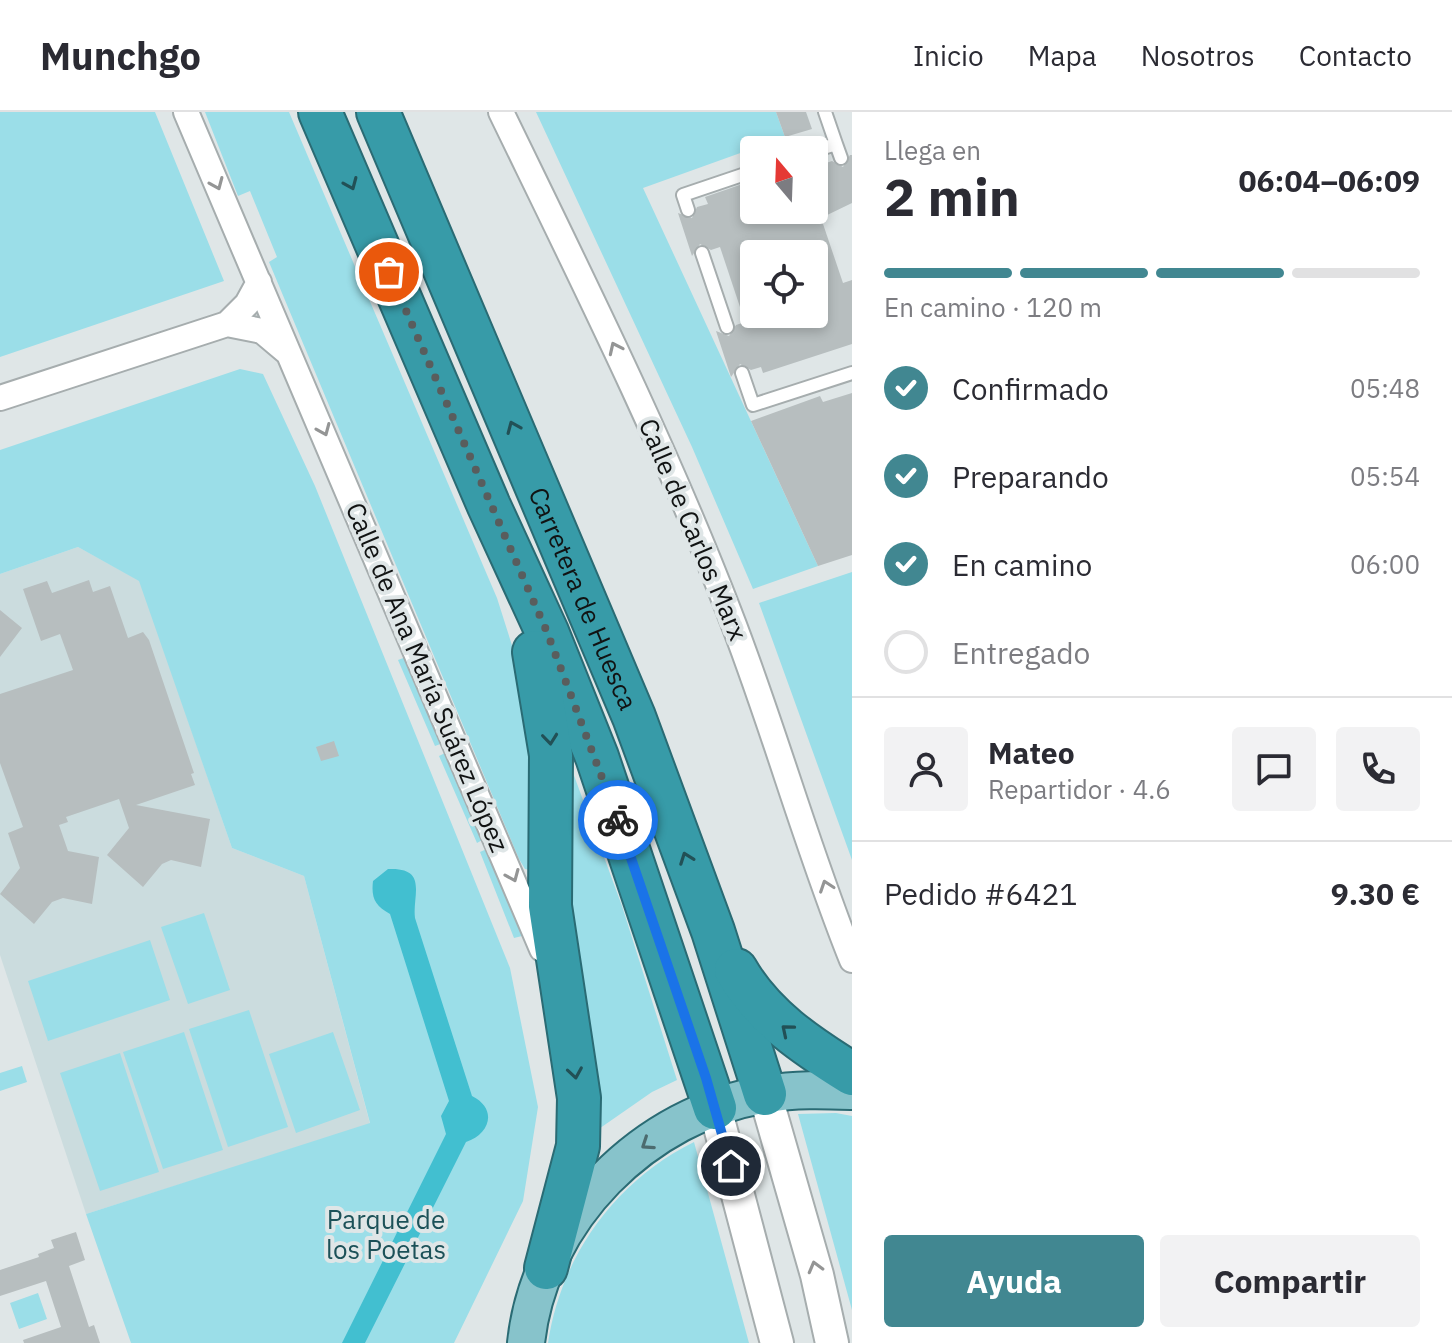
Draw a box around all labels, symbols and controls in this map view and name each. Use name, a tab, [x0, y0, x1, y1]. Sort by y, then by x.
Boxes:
text: Munchgo	[40, 31, 201, 80]
text: Inicio	[913, 37, 984, 74]
text: Mapa	[1028, 37, 1097, 74]
text: Nosotros	[1141, 37, 1255, 74]
text: Contacto	[1299, 37, 1412, 74]
text: Llega en	[884, 133, 981, 167]
north arrow	[740, 136, 828, 224]
map controls	[740, 136, 828, 328]
text: 06:04–06:09	[1239, 161, 1420, 200]
text: 2 min	[884, 163, 1020, 230]
one-way arrow	[207, 176, 223, 190]
one-way arrow	[341, 176, 357, 190]
pin	[355, 238, 423, 306]
button: locate	[740, 240, 828, 328]
icon: bag	[367, 250, 411, 294]
text: En camino · 120 m	[884, 290, 1102, 324]
one-way arrow	[609, 341, 625, 356]
icon: check	[884, 366, 928, 410]
text: Confirmado	[952, 369, 1109, 408]
text: 05:48	[1350, 371, 1420, 405]
street label: Calle de Carlos Marx	[632, 413, 756, 645]
one-way arrow	[506, 421, 522, 435]
one-way arrow	[314, 422, 330, 436]
icon: check	[884, 454, 928, 498]
text: Preparando	[952, 457, 1109, 496]
text: 05:54	[1350, 459, 1420, 493]
street label: Carretera de Huesca	[522, 482, 646, 715]
street label: Calle de Ana María Suárez López	[339, 497, 517, 857]
icon: check	[884, 542, 928, 586]
text: En camino	[952, 545, 1092, 584]
text: 06:00	[1350, 547, 1420, 581]
text: Entregado	[952, 633, 1090, 672]
button: person	[884, 727, 968, 811]
button: chat	[1232, 727, 1316, 811]
button: phone	[1336, 727, 1420, 811]
one-way arrow	[541, 733, 558, 746]
text: Mateo	[988, 733, 1075, 772]
text: Repartidor · 4.6	[988, 772, 1171, 806]
courier	[578, 780, 658, 860]
icon: bike	[596, 798, 640, 842]
one-way arrow	[679, 852, 696, 866]
one-way arrow	[503, 868, 520, 882]
text: Pedido #6421	[884, 874, 1078, 913]
text: 9.30 €	[1331, 874, 1420, 913]
one-way arrow	[820, 880, 836, 894]
one-way arrow	[782, 1025, 797, 1040]
one-way arrow	[566, 1066, 583, 1080]
pin	[697, 1132, 765, 1200]
one-way arrow	[641, 1134, 655, 1149]
icon: home	[709, 1144, 753, 1188]
park label: Parque de los Poetas	[326, 1202, 446, 1266]
button: Ayuda	[884, 1235, 1144, 1327]
button: Compartir	[1160, 1235, 1420, 1327]
one-way arrow	[808, 1260, 824, 1274]

